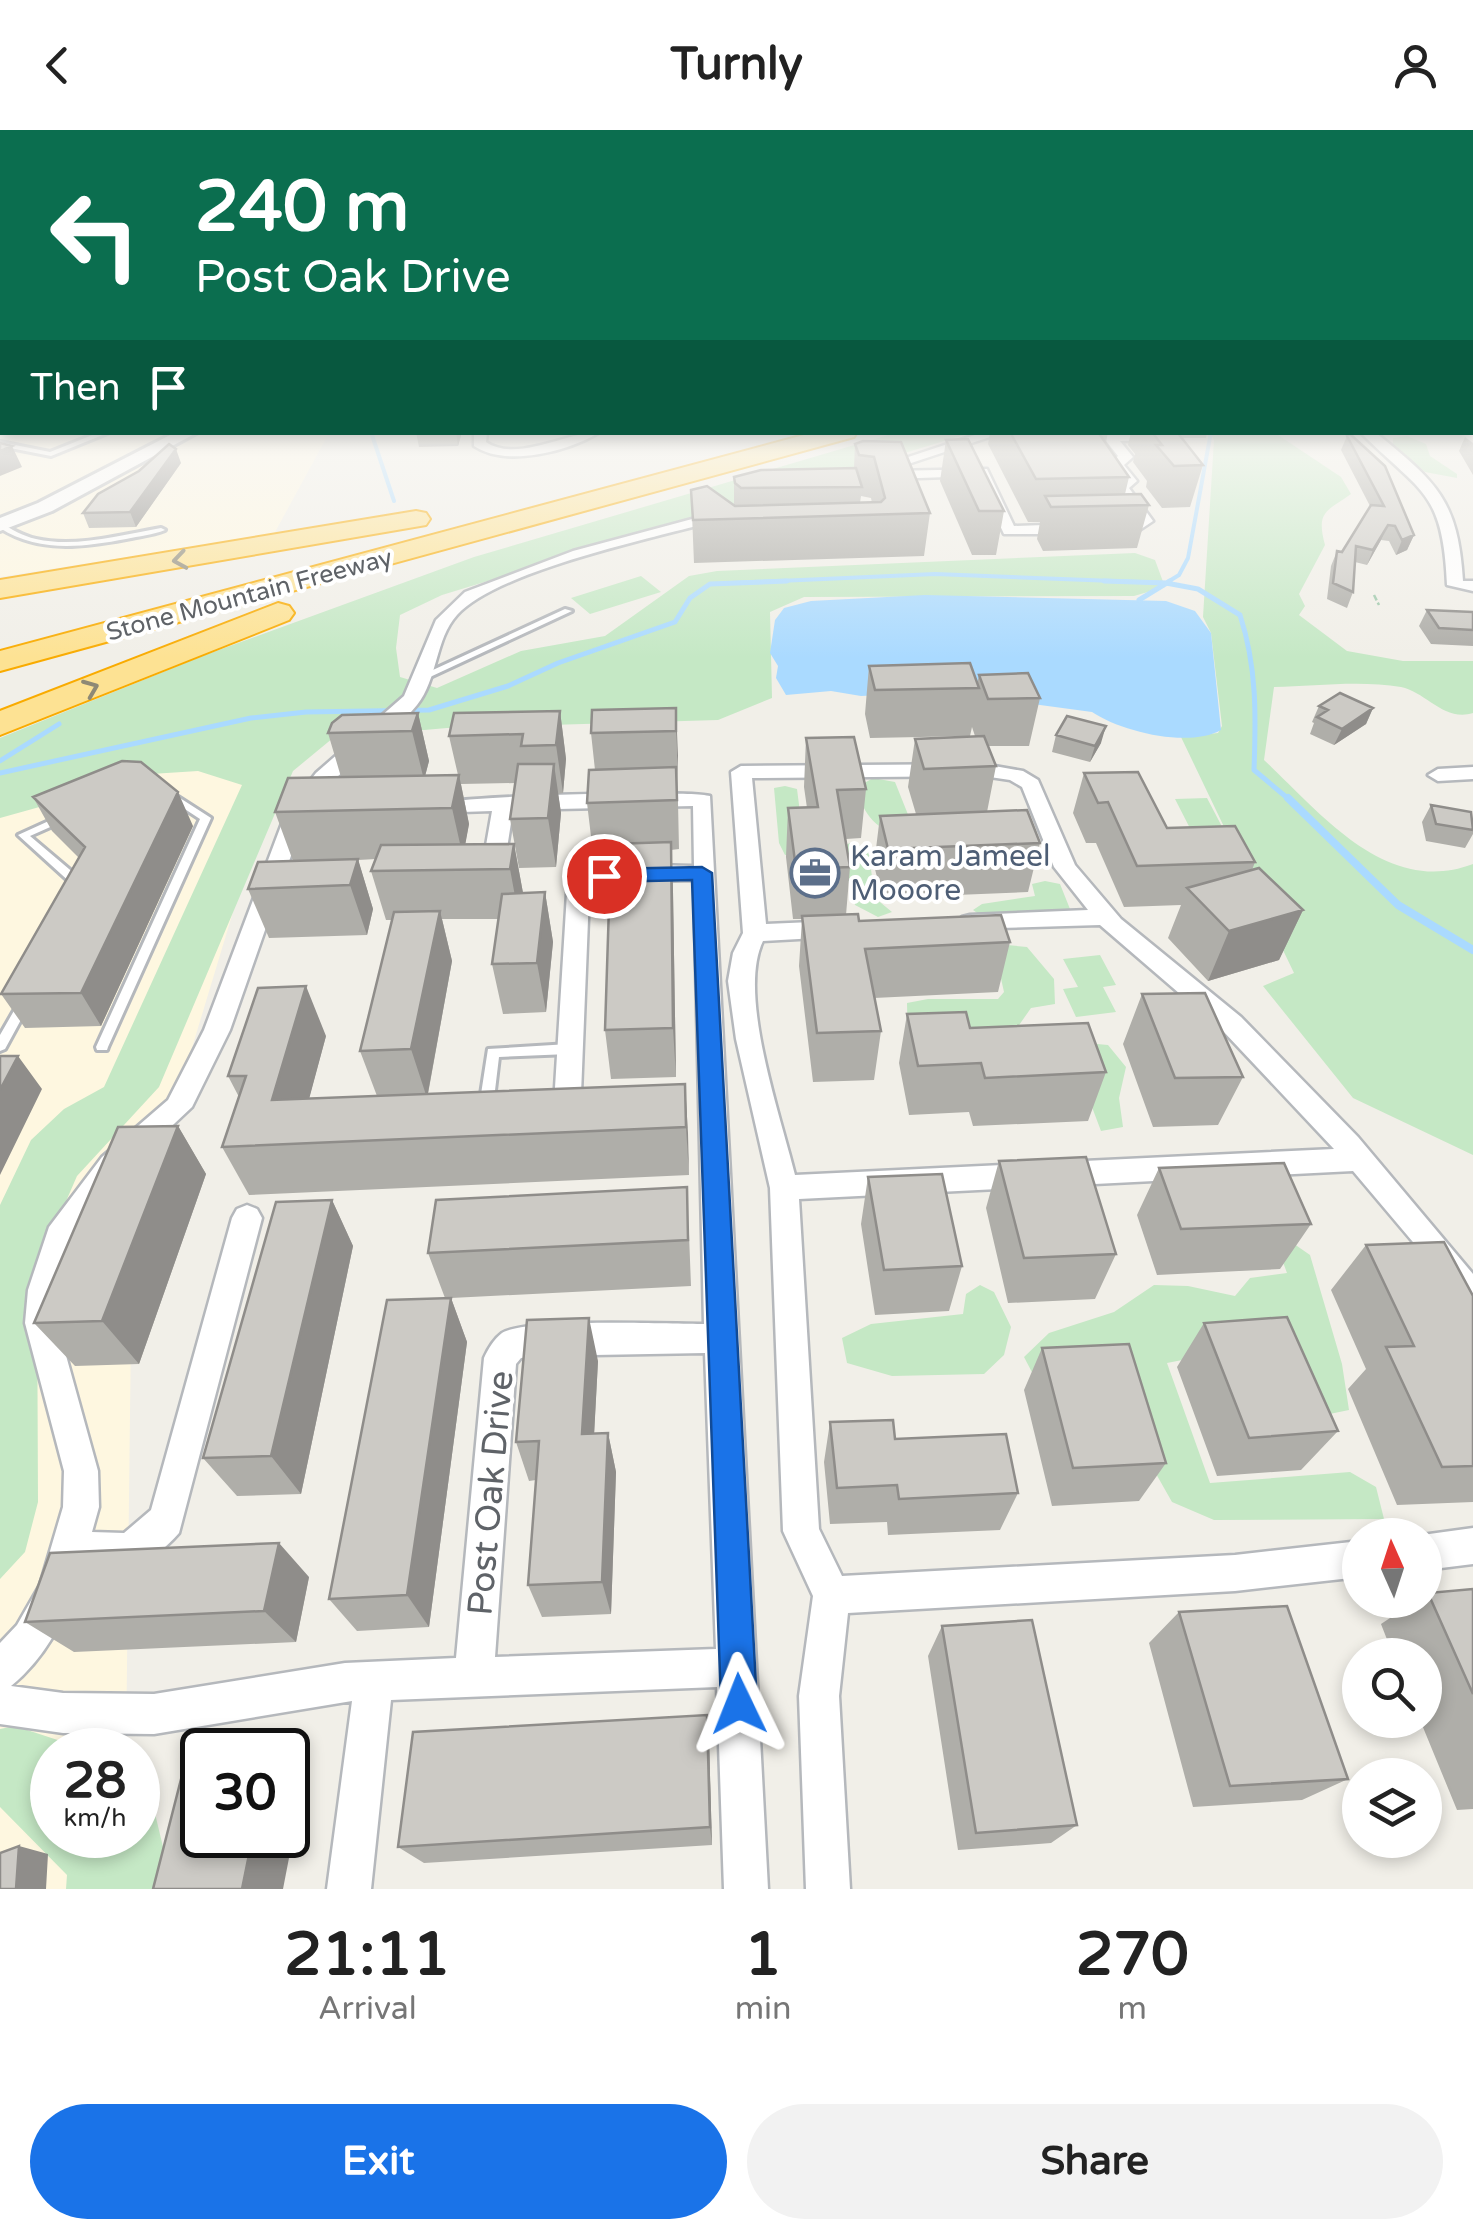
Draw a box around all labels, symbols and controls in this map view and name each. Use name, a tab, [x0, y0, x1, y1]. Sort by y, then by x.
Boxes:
icon: back	[30, 38, 85, 93]
text: Turnly	[670, 38, 803, 92]
icon: person	[1388, 38, 1443, 93]
text: 240 m	[195, 166, 409, 250]
icon: left	[30, 170, 160, 300]
text: Post Oak Drive	[195, 251, 511, 305]
icon: arrive	[141, 360, 196, 415]
text: Then	[30, 365, 121, 411]
street label: Stone Mountain Freeway	[103, 542, 396, 648]
one-way arrow	[172, 548, 189, 569]
one-way arrow	[81, 679, 98, 699]
pin	[562, 834, 647, 919]
place label: Karam Jameel Mooore	[850, 838, 1050, 909]
office icon: Karam Jameel Mooore	[789, 847, 841, 899]
icon: arrive	[577, 849, 632, 904]
street label: Post Oak Drive	[459, 1369, 523, 1617]
north arrow	[1342, 1518, 1442, 1618]
map controls	[1342, 1518, 1442, 1858]
button: search	[1342, 1638, 1442, 1738]
position arrow	[687, 1652, 791, 1756]
speed limit sign: 30	[180, 1728, 310, 1858]
text: 28	[64, 1751, 126, 1811]
button: layers	[1342, 1758, 1442, 1858]
text: km/h	[64, 1803, 126, 1833]
text: 21:11	[284, 1919, 451, 1991]
text: 1	[744, 1919, 782, 1991]
text: 270	[1076, 1919, 1189, 1991]
text: Arrival	[318, 1990, 417, 2028]
text: min	[735, 1990, 792, 2028]
text: m	[1118, 1990, 1147, 2028]
button: Exit	[30, 2104, 727, 2219]
button: Share	[747, 2104, 1443, 2219]

